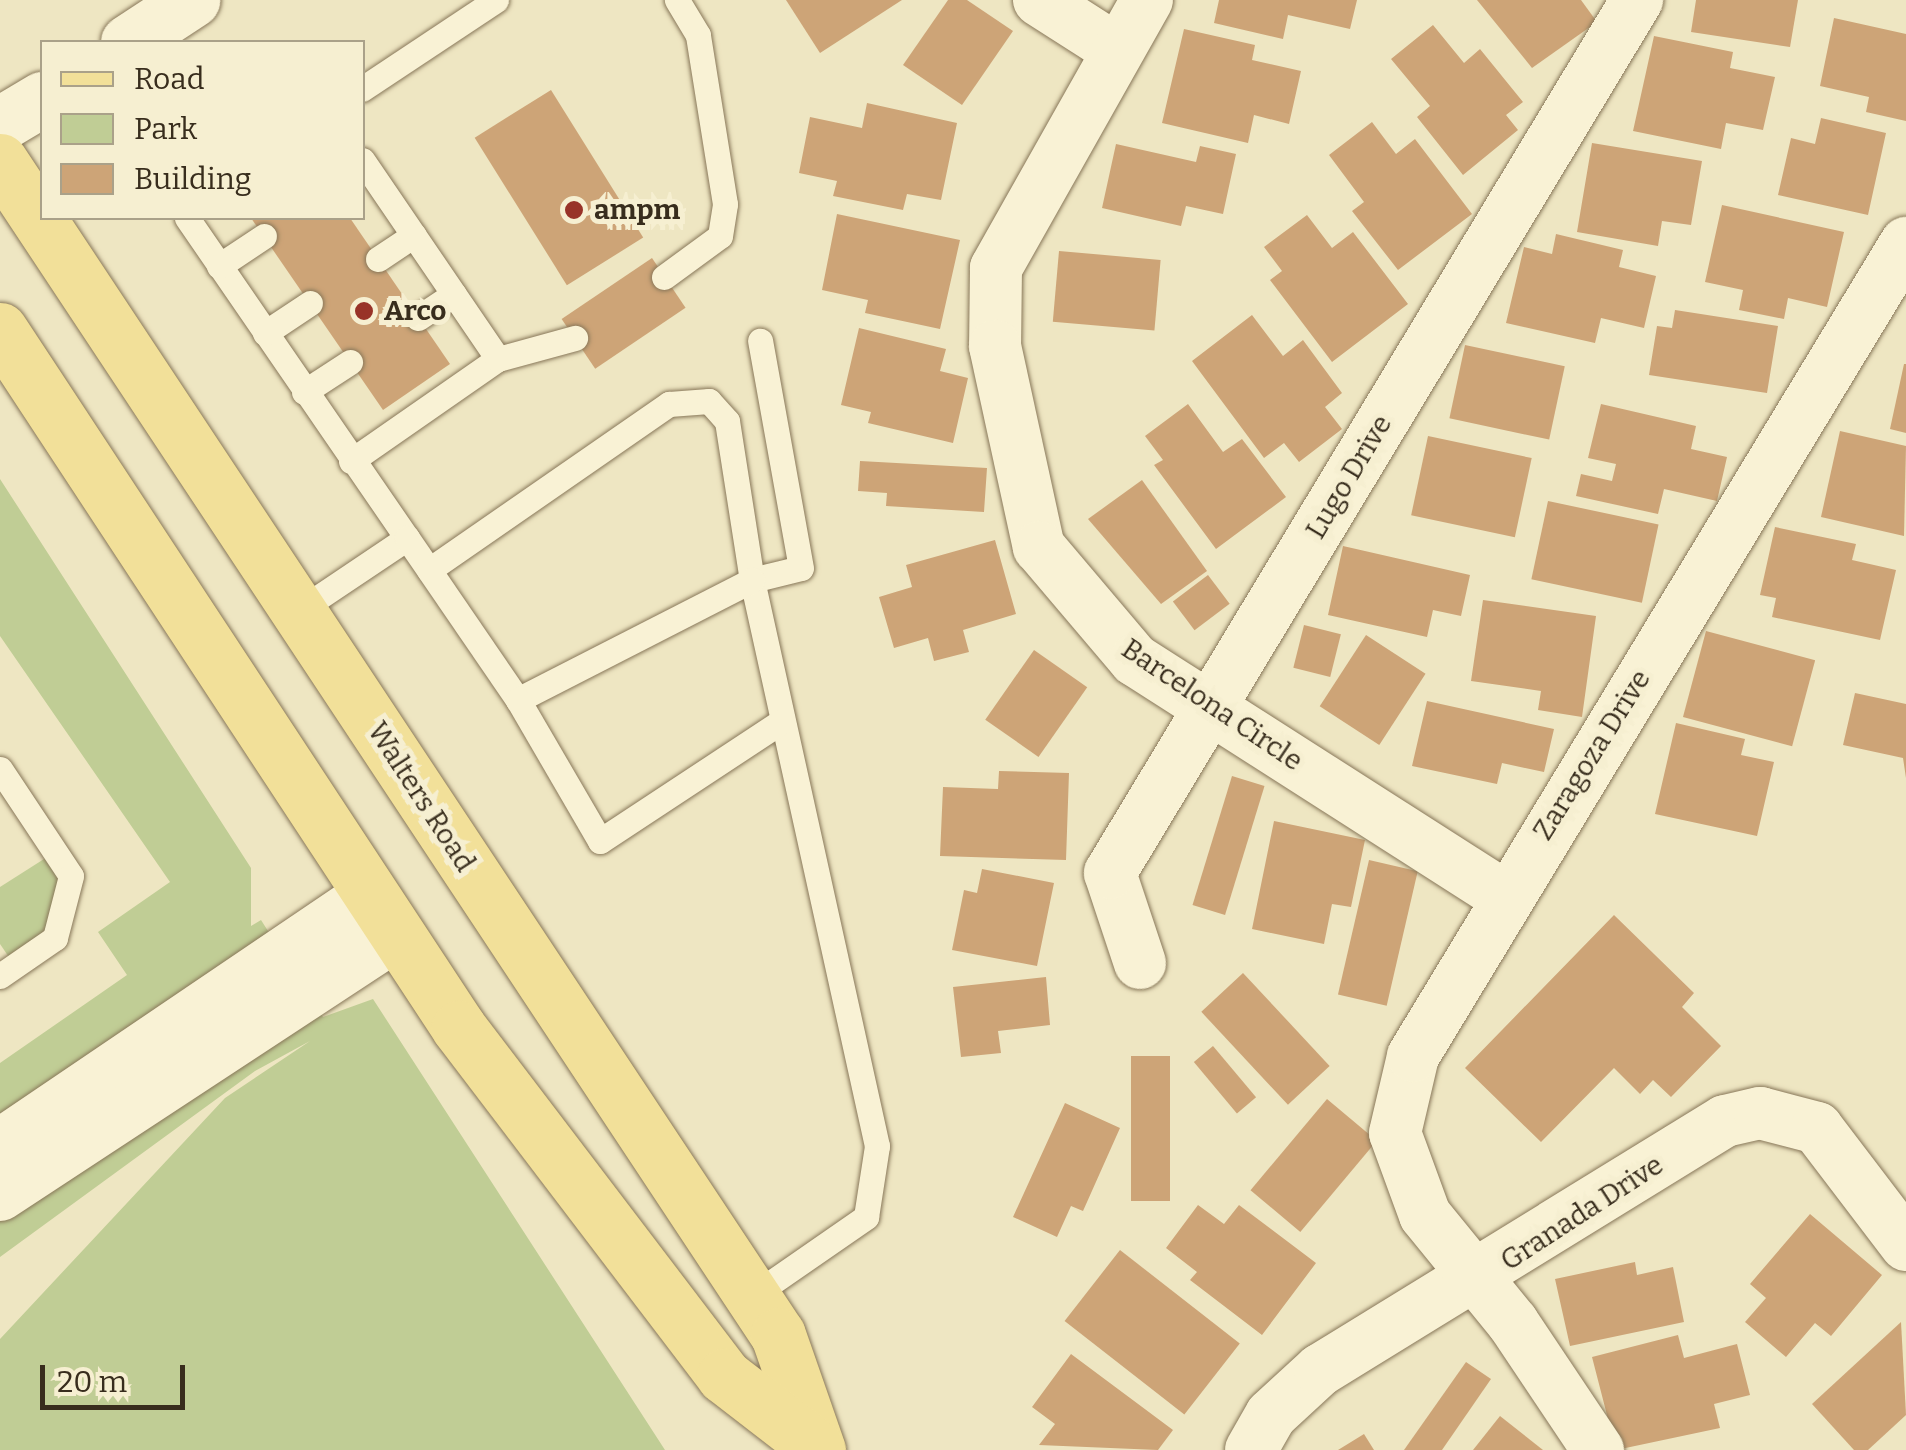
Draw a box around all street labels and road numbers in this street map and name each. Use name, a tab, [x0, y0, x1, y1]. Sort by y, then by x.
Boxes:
street label: Lugo Drive	[1299, 409, 1399, 545]
street label: Barcelona Circle	[1115, 632, 1309, 778]
street label: Zaragoza Drive	[1526, 664, 1658, 846]
street label: Walters Road	[360, 716, 482, 878]
street label: Granada Drive	[1495, 1148, 1669, 1278]

